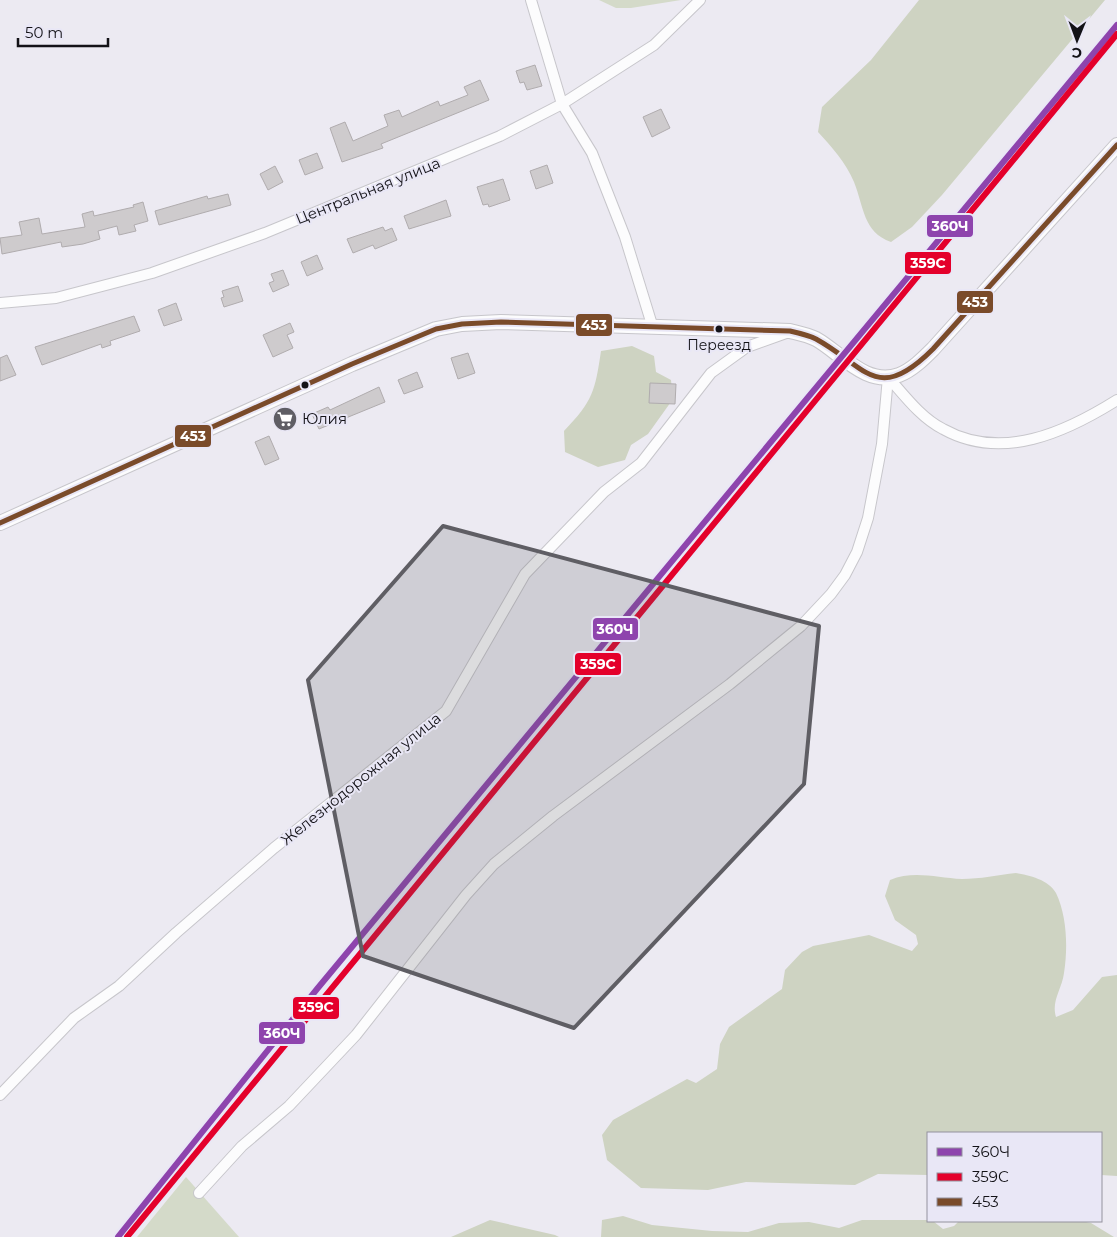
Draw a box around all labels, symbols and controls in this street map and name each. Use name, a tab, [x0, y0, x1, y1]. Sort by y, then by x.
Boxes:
scale bar	[18, 15, 108, 47]
north arrow	[1052, 15, 1102, 65]
text: 50 m	[25, 23, 63, 42]
text: С	[1072, 44, 1082, 62]
street label: Центральная улица	[293, 153, 443, 228]
line badge: 360Ч	[926, 214, 974, 238]
text: 360Ч	[931, 217, 968, 235]
line badge: 359С	[904, 251, 952, 275]
text: 359С	[909, 254, 946, 272]
line badge: 453	[956, 290, 994, 314]
text: 453	[962, 293, 988, 311]
line badge: 453	[575, 313, 613, 337]
text: 453	[581, 316, 607, 334]
marker: Переезд	[714, 324, 724, 334]
place label: Переезд	[687, 336, 751, 354]
unlabelled marker	[300, 380, 310, 390]
supermarket icon: Юлия	[272, 406, 298, 432]
place label: Юлия	[302, 409, 347, 428]
line badge: 453	[174, 424, 212, 448]
text: 453	[180, 427, 206, 445]
line badge: 360Ч	[592, 617, 639, 641]
text: 360Ч	[596, 620, 633, 638]
line badge: 359С	[574, 652, 622, 676]
text: 359С	[579, 655, 616, 673]
street label: Железнодорожная улица	[277, 708, 444, 849]
line badge: 359С	[292, 996, 340, 1020]
text: 359С	[297, 998, 334, 1016]
line badge: 360Ч	[258, 1021, 306, 1045]
text: 360Ч	[263, 1024, 300, 1042]
legend	[927, 1132, 1102, 1222]
text: 360Ч	[972, 1142, 1010, 1161]
text: 359С	[972, 1167, 1009, 1186]
text: 453	[972, 1192, 999, 1211]

